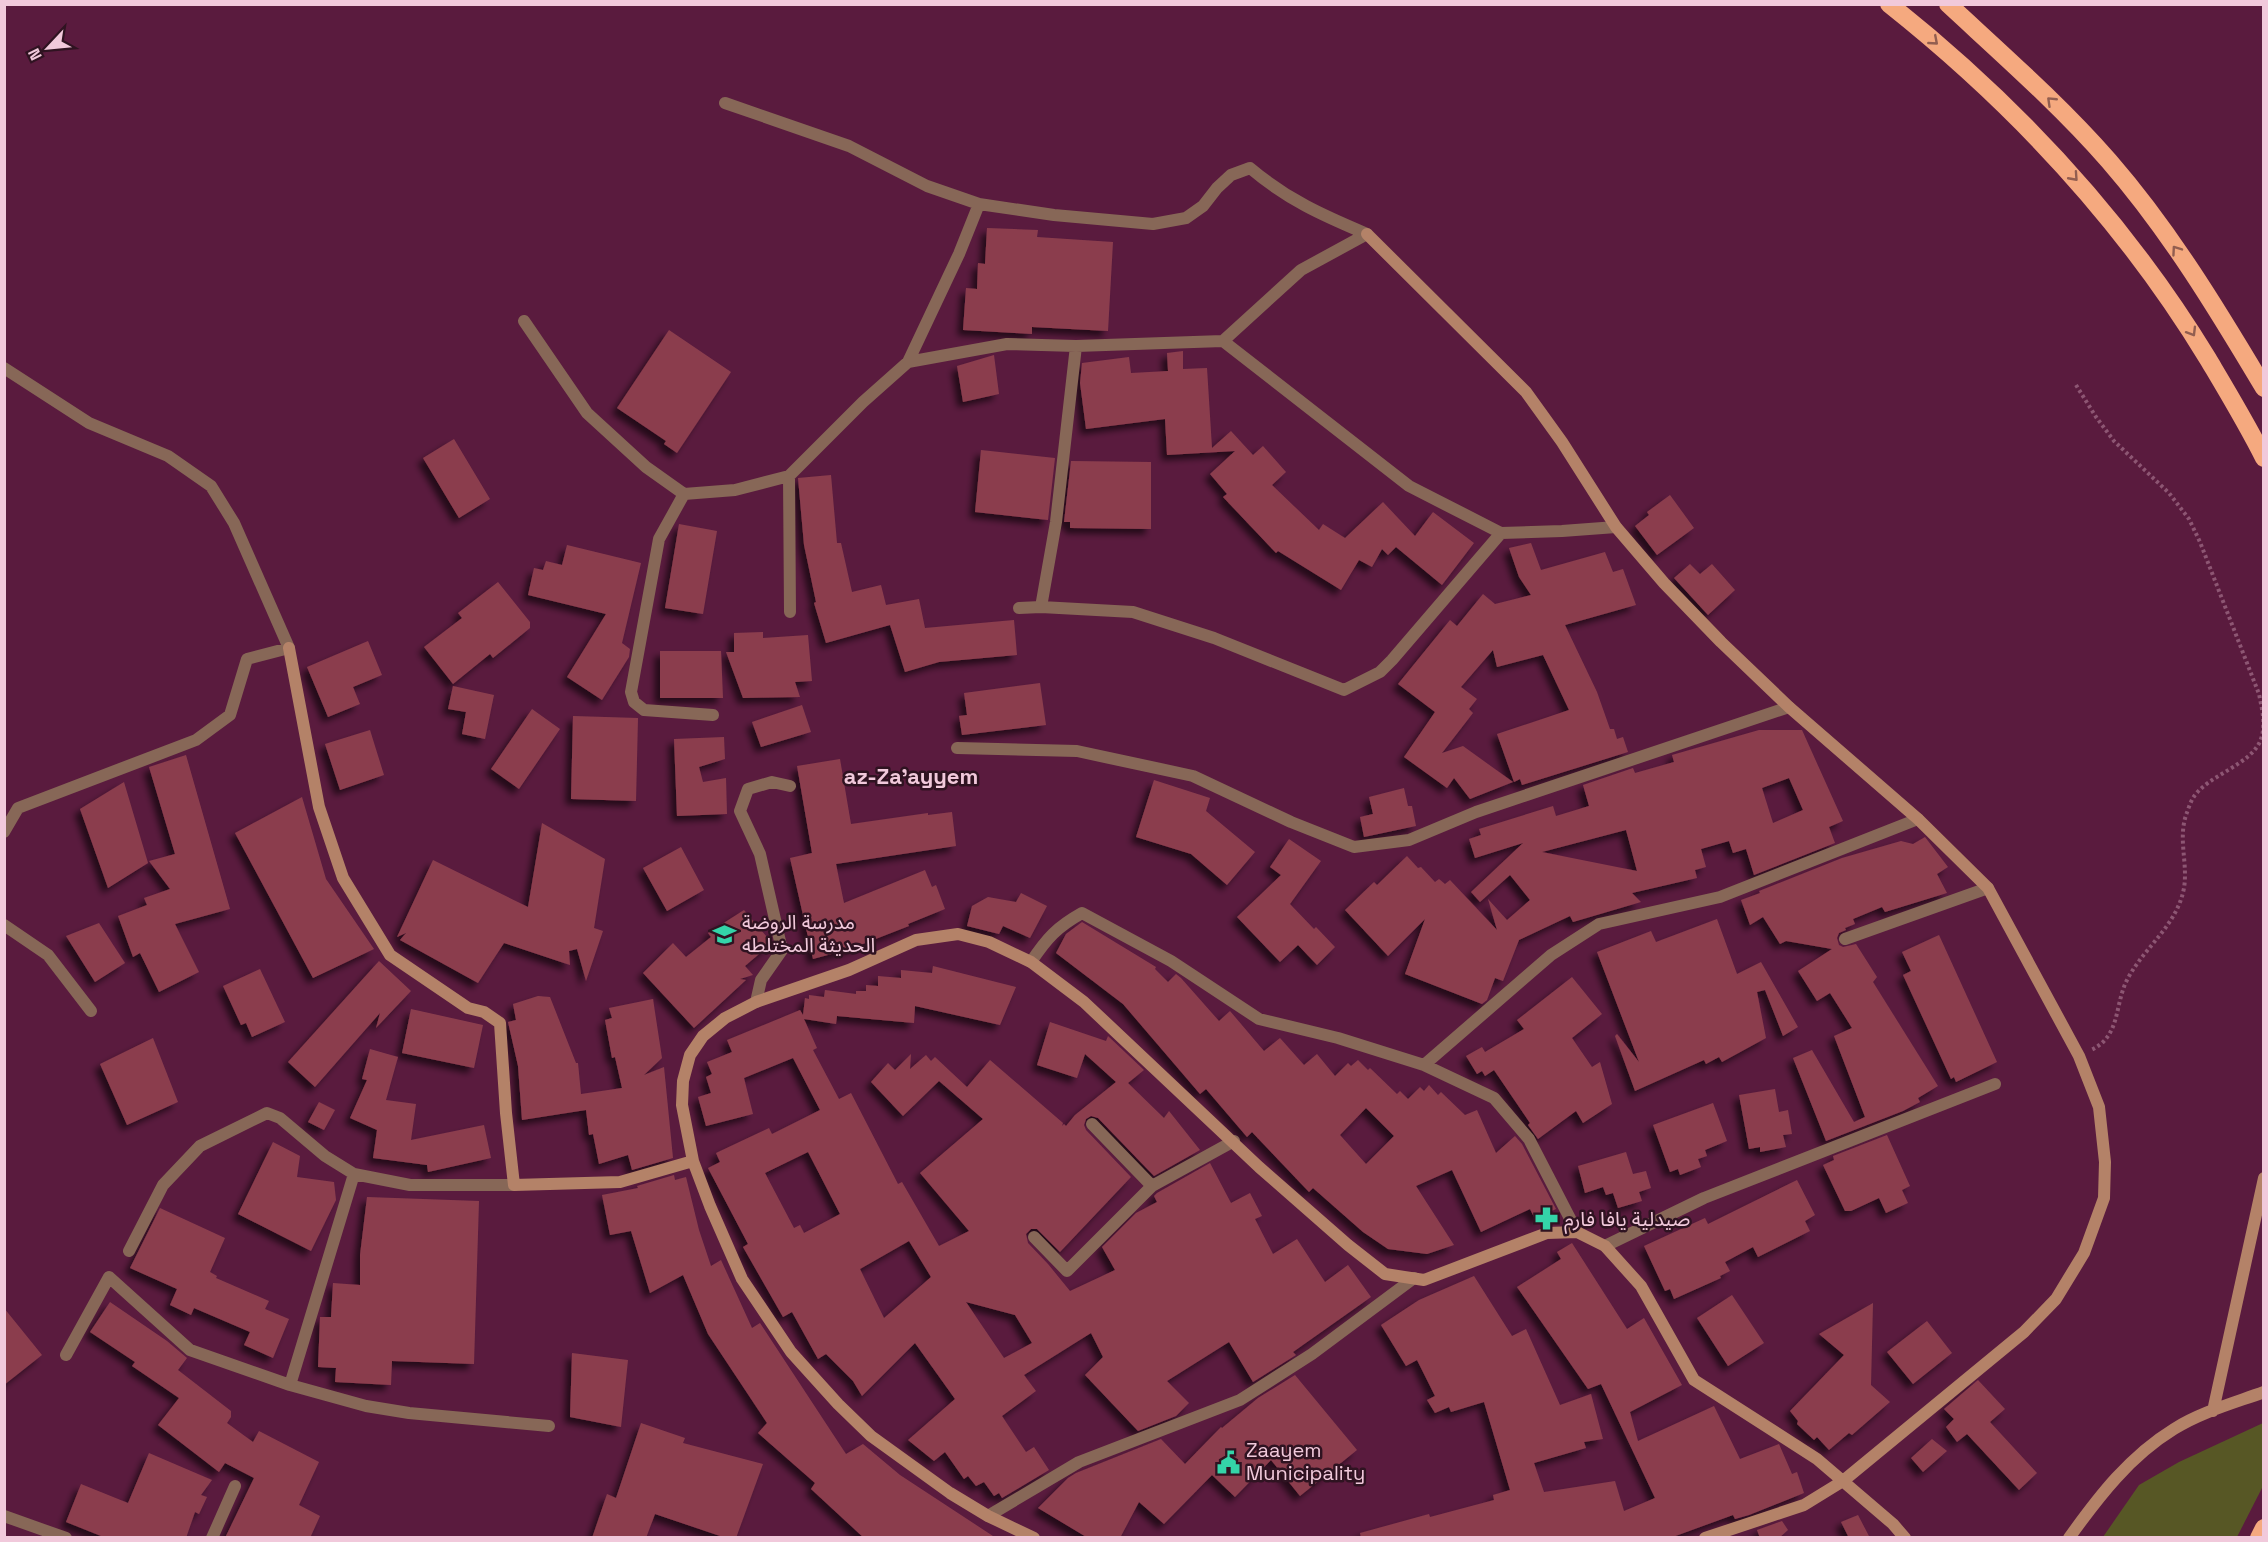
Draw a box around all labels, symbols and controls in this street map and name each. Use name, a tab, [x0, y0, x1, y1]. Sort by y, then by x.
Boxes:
north arrow	[18, 18, 78, 78]
one-way arrow	[1927, 34, 1938, 45]
text: N	[23, 45, 47, 64]
one-way arrow	[2047, 97, 2058, 108]
one-way arrow	[2067, 170, 2078, 181]
one-way arrow	[2172, 245, 2183, 256]
one-way arrow	[2184, 326, 2196, 336]
district label: az-Za'ayyem	[844, 762, 978, 790]
place label: مدرسة الروضة الحديثة المختلطه	[742, 909, 875, 958]
school or university icon: مدرسة الروضة الحديثة المختلطه	[711, 921, 737, 947]
pharmacy icon: صيدلية يافا فارم	[1533, 1206, 1559, 1232]
place label: صيدلية يافا فارم	[1564, 1206, 1690, 1234]
place label: Zaayem Municipality	[1246, 1437, 1365, 1486]
public building icon: Zaayem Municipality	[1215, 1449, 1241, 1475]

